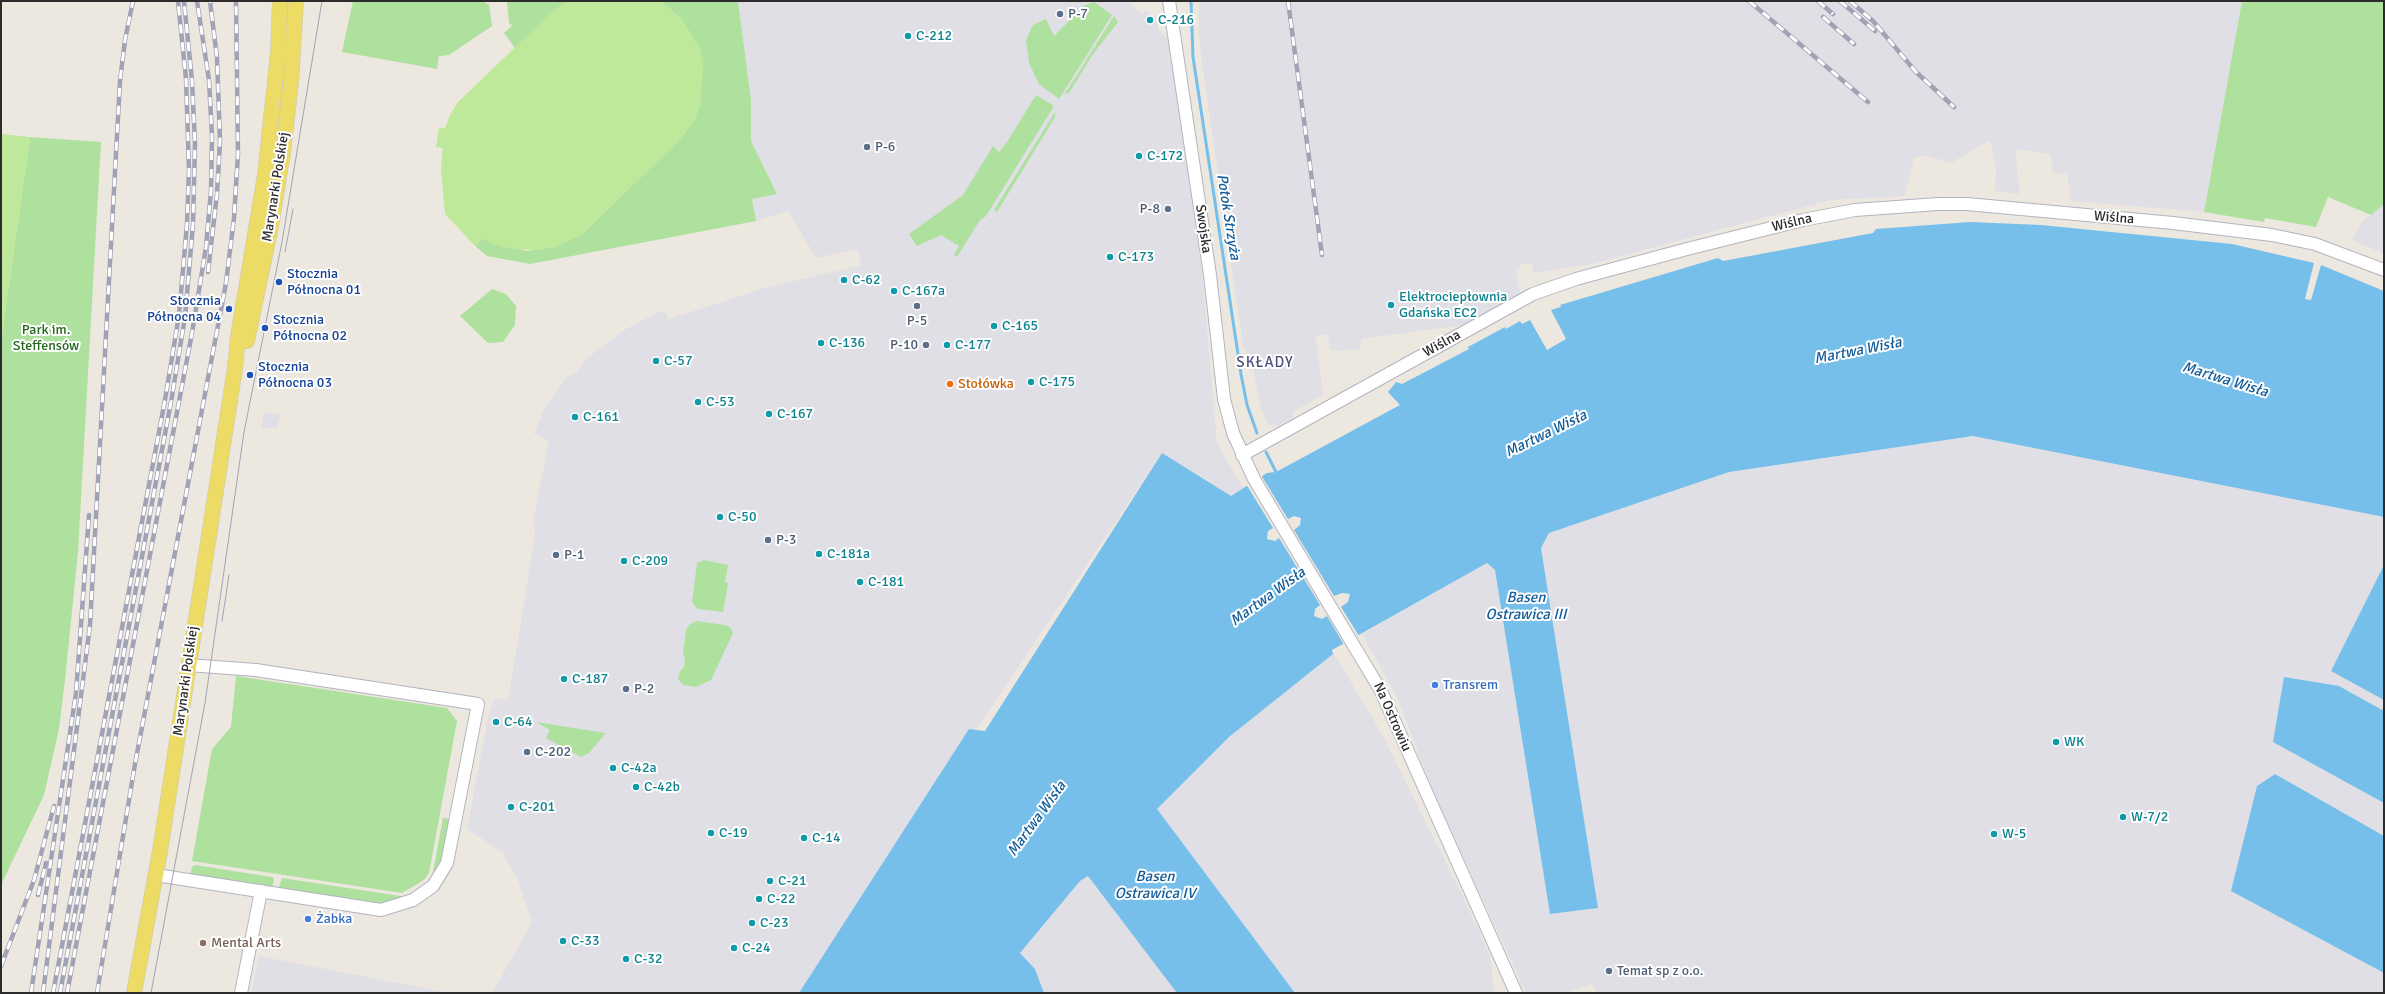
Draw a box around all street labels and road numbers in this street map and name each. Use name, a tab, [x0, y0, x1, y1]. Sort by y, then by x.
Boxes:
street label: Marynarki Polskiej	[259, 131, 293, 243]
street label: Swojska	[1191, 204, 1215, 254]
street label: Wiślna	[2093, 208, 2135, 228]
street label: Wiślna	[1770, 210, 1814, 236]
street label: Wiślna	[1420, 327, 1464, 361]
street label: Marynarki Polskiej	[170, 625, 202, 737]
street label: Na Ostrowiu	[1369, 680, 1415, 754]

